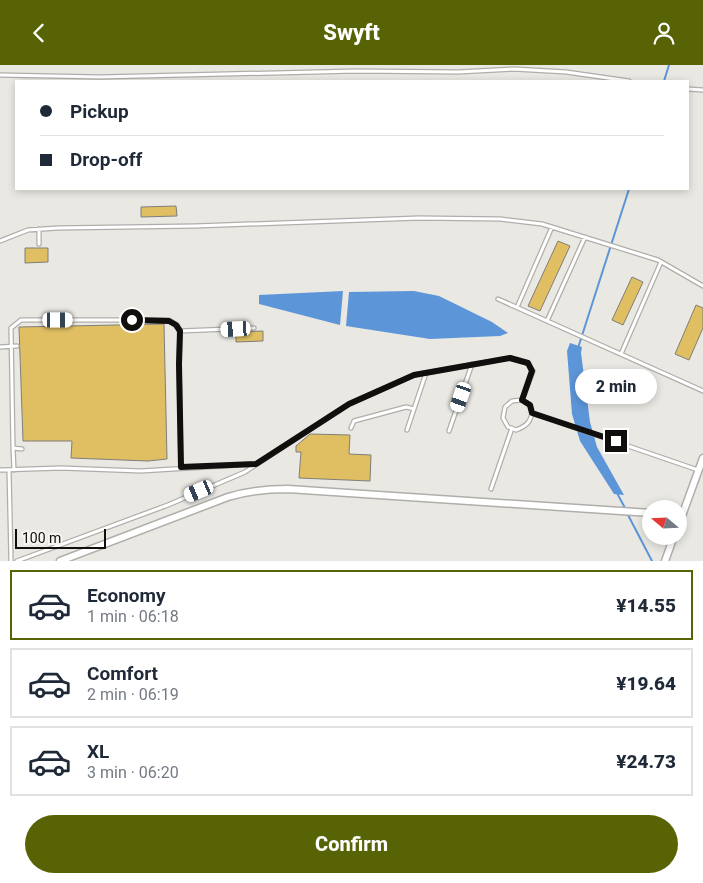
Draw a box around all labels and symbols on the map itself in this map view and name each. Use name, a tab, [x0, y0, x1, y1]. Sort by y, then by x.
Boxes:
route start	[121, 309, 143, 331]
car	[43, 313, 73, 328]
car	[220, 321, 251, 337]
callout: 2 min	[575, 369, 657, 403]
car	[449, 380, 472, 414]
route end	[605, 430, 627, 452]
car	[182, 478, 215, 504]
north arrow	[642, 500, 688, 545]
scale bar	[15, 525, 106, 549]

